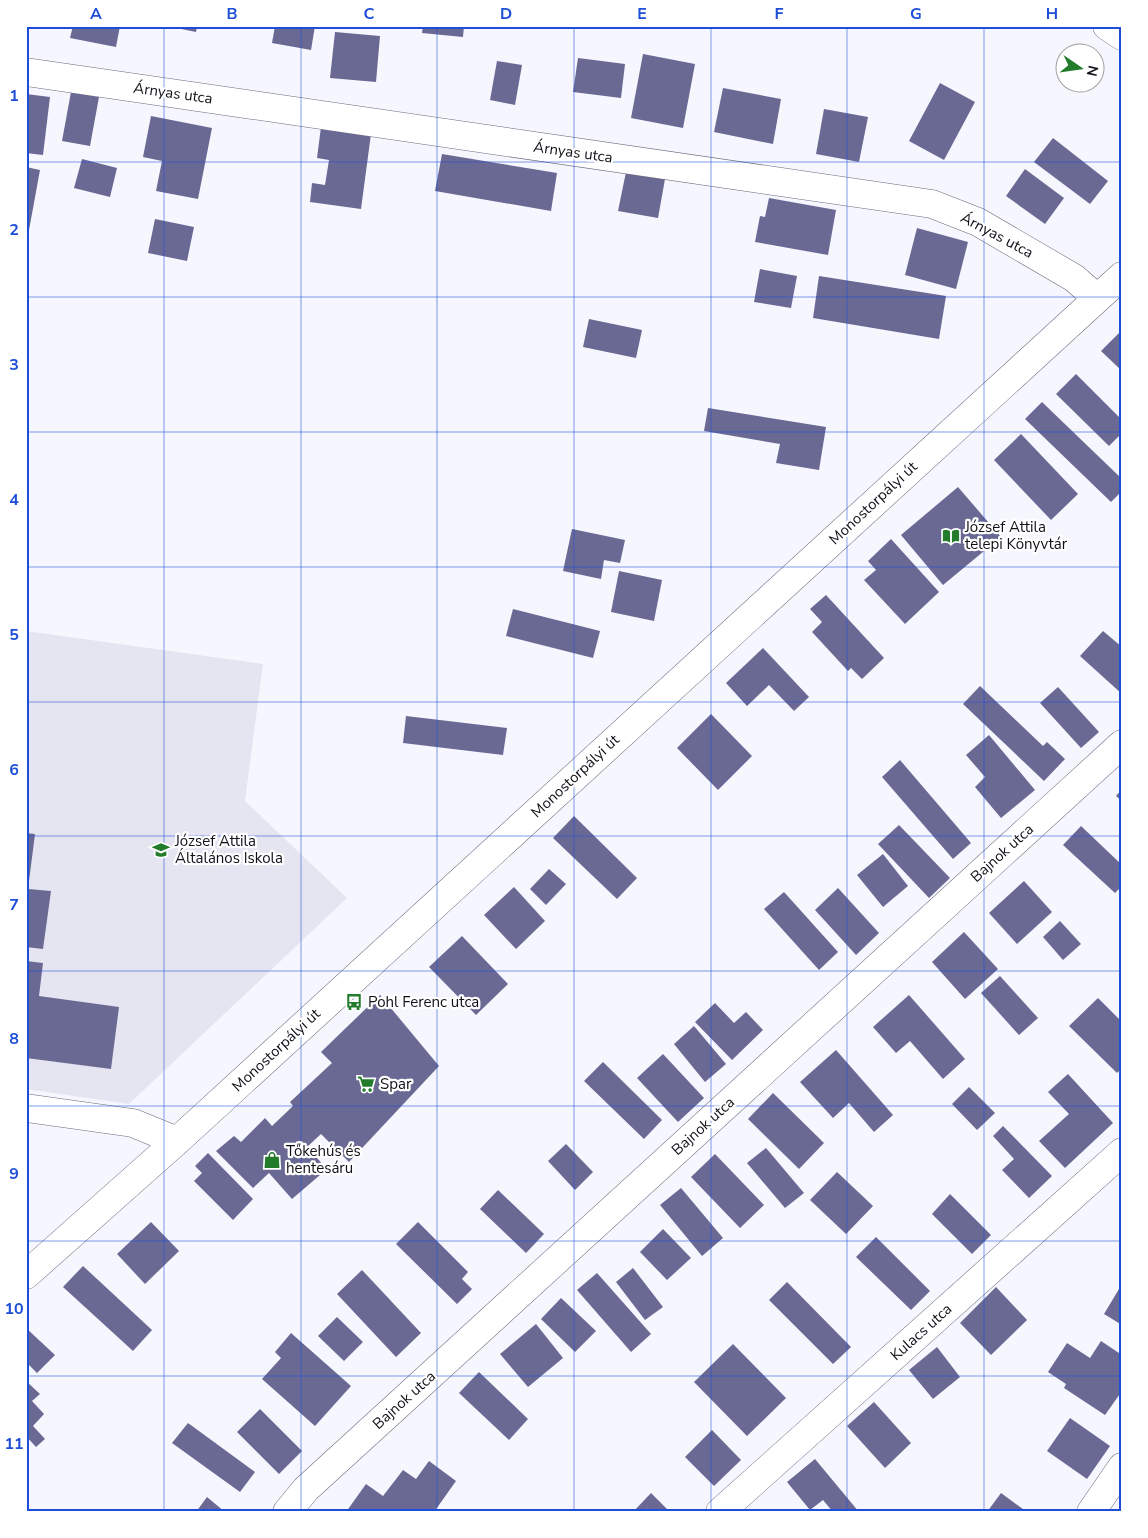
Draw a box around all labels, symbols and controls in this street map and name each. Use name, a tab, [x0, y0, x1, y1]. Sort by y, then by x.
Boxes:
text: A	[90, 3, 102, 25]
text: B	[226, 3, 238, 25]
text: C	[364, 3, 375, 25]
text: D	[500, 3, 512, 25]
text: E	[637, 3, 647, 25]
text: F	[775, 3, 784, 25]
text: G	[910, 3, 922, 25]
text: H	[1046, 3, 1058, 25]
north arrow	[1056, 42, 1106, 92]
text: N	[1082, 64, 1103, 78]
street label: Árnyas utca	[132, 78, 214, 108]
text: 1	[9, 85, 19, 107]
street label: Árnyas utca	[532, 137, 614, 167]
street label: Árnyas utca	[957, 207, 1037, 263]
text: 2	[9, 219, 19, 241]
text: 3	[9, 354, 19, 376]
street label: Monostorpályi út	[825, 456, 922, 549]
text: 4	[9, 489, 19, 511]
place label: József Attila telepi Könyvtár	[964, 517, 1068, 554]
library icon: József Attila telepi Könyvtár	[941, 526, 961, 546]
text: 5	[9, 624, 19, 646]
street label: Monostorpályi út	[527, 729, 624, 822]
text: 6	[9, 759, 19, 781]
street label: Bajnok utca	[966, 819, 1038, 887]
place label: József Attila Általános Iskola	[174, 831, 283, 868]
school or university icon: József Attila Általános Iskola	[151, 840, 171, 860]
text: 7	[9, 894, 19, 916]
bus stop icon: Pohl Ferenc utca	[344, 992, 364, 1012]
place label: Pohl Ferenc utca	[368, 992, 479, 1012]
street label: Monostorpályi út	[228, 1003, 325, 1096]
text: 8	[9, 1028, 19, 1050]
supermarket icon: Spar	[356, 1074, 376, 1094]
place label: Spar	[380, 1074, 412, 1094]
street label: Bajnok utca	[667, 1092, 739, 1160]
place label: Tőkehús és hentesáru	[286, 1141, 361, 1178]
shop icon: Tőkehús és hentesáru	[262, 1150, 282, 1170]
text: 9	[9, 1163, 19, 1185]
text: 10	[4, 1298, 24, 1320]
street label: Kulacs utca	[886, 1299, 956, 1365]
street label: Bajnok utca	[368, 1366, 440, 1434]
text: 11	[4, 1433, 24, 1455]

